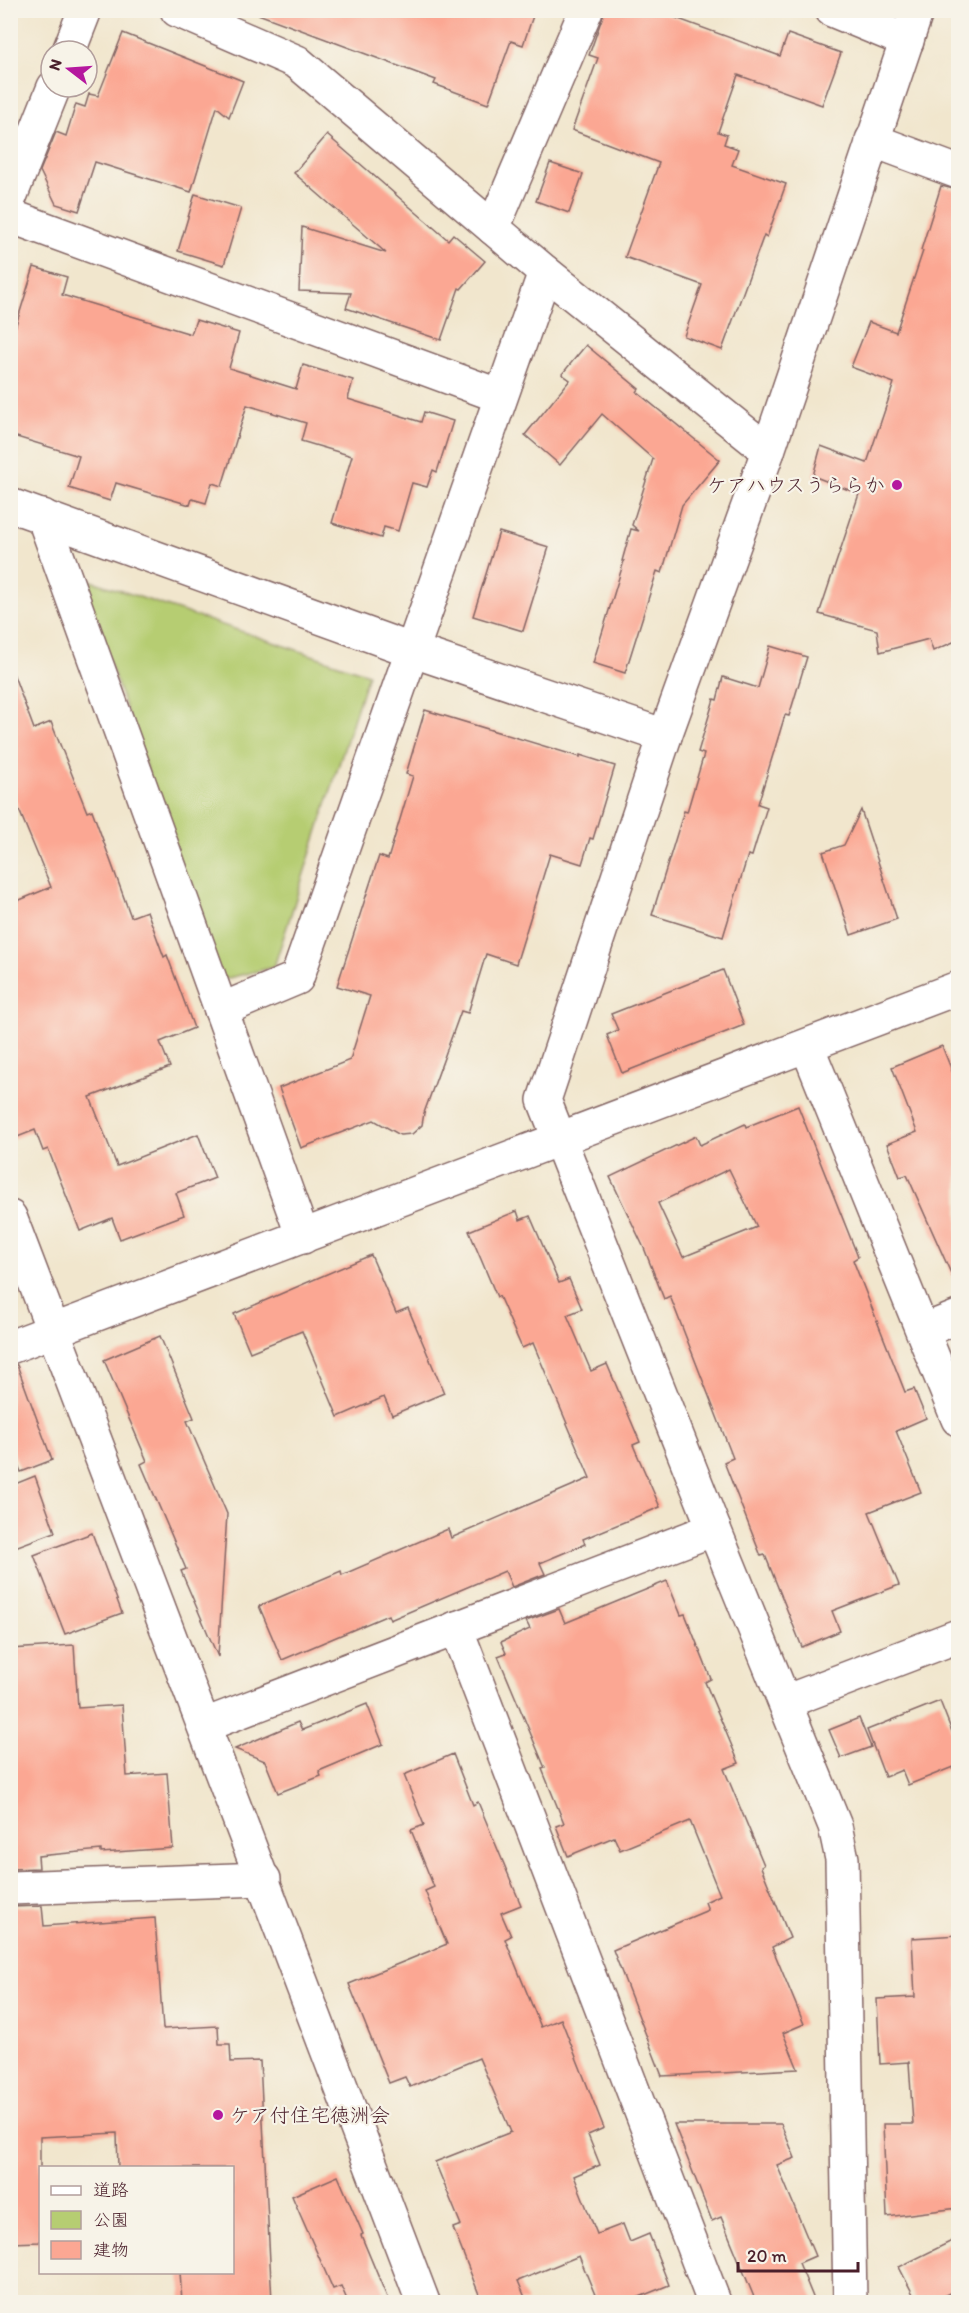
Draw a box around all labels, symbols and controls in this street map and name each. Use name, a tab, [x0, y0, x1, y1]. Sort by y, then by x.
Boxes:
north arrow	[39, 39, 99, 99]
text: N	[44, 57, 66, 73]
place label: ケアハウスうららか	[707, 473, 885, 497]
marker: ケアハウスうららか	[890, 478, 904, 492]
place label: ケア付住宅徳洲会	[230, 2103, 390, 2127]
marker: ケア付住宅徳洲会	[211, 2108, 225, 2122]
legend	[39, 2166, 234, 2274]
text: 道路	[93, 2179, 129, 2201]
text: 公園	[93, 2209, 129, 2231]
scale bar	[738, 2235, 858, 2273]
text: 建物	[93, 2239, 129, 2261]
text: 20 m	[747, 2245, 787, 2267]

